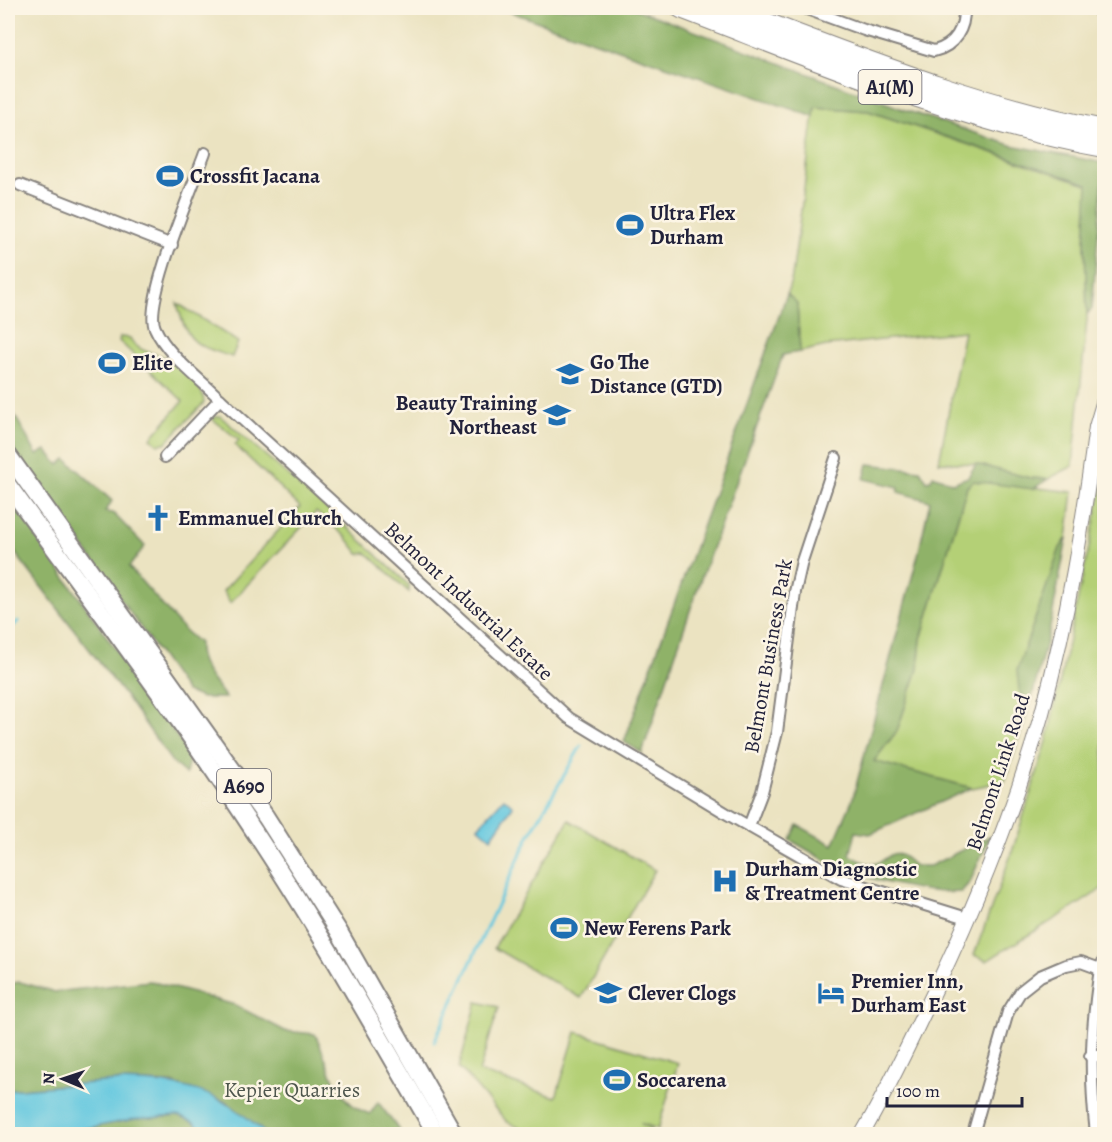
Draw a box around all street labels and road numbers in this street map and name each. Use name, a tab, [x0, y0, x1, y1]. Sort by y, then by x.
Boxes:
road number: A1(M)	[858, 70, 922, 104]
street label: Belmont Industrial Estate	[379, 515, 559, 687]
street label: Belmont Business Park	[737, 556, 799, 755]
street label: Belmont Link Road	[959, 689, 1037, 854]
road number: A690	[217, 769, 271, 803]

